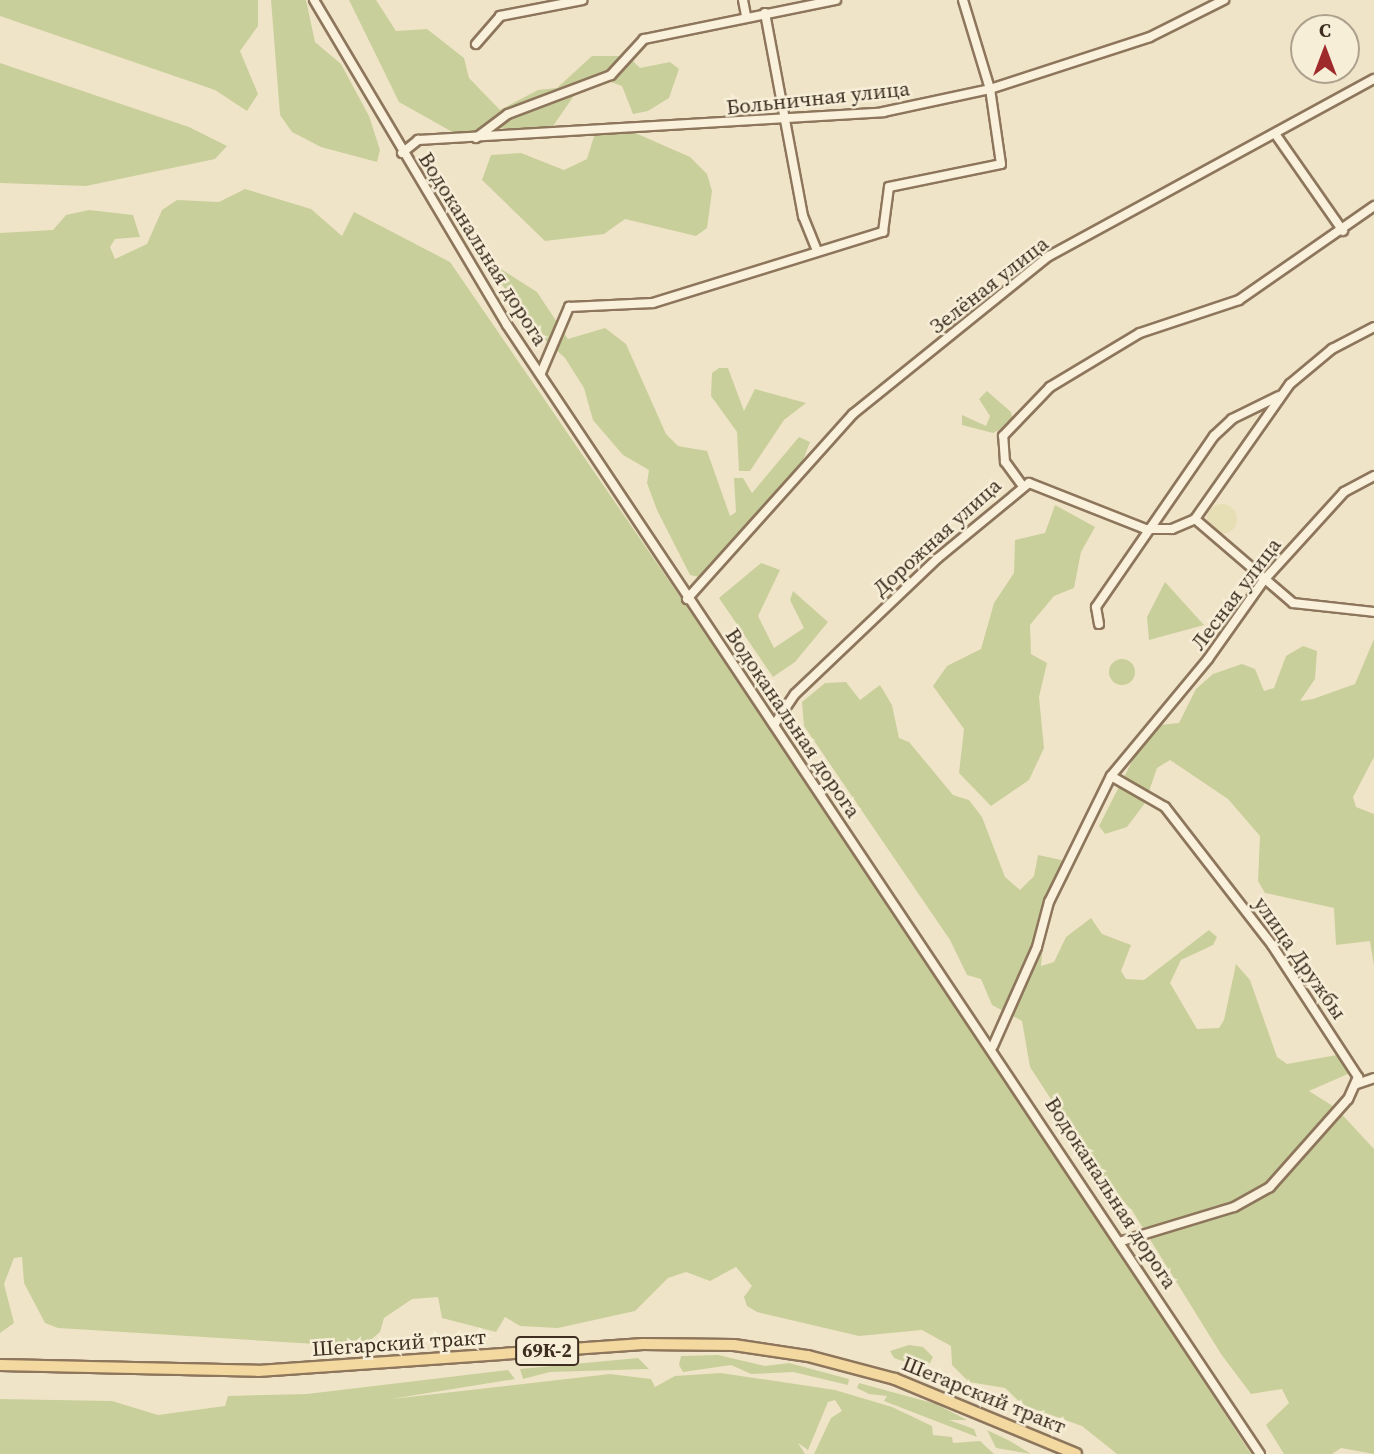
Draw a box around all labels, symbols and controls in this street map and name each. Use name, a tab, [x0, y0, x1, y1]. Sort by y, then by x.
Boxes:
north arrow	[1290, 14, 1360, 84]
text: С	[1319, 17, 1331, 43]
street label: Больничная улица	[725, 76, 911, 120]
street label: Водоканальная дорога	[413, 148, 553, 350]
street label: Зелёная улица	[925, 231, 1053, 339]
street label: Дорожная улица	[868, 473, 1006, 601]
street label: Лесная улица	[1186, 533, 1286, 655]
street label: Водоканальная дорога	[720, 623, 866, 823]
street label: улица Дружбы	[1248, 892, 1352, 1024]
street label: Водоканальная дорога	[1040, 1092, 1182, 1294]
street label: Шегарский тракт	[311, 1324, 487, 1362]
road number: 69К-2	[514, 1336, 580, 1366]
street label: Шегарский тракт	[898, 1351, 1070, 1439]

